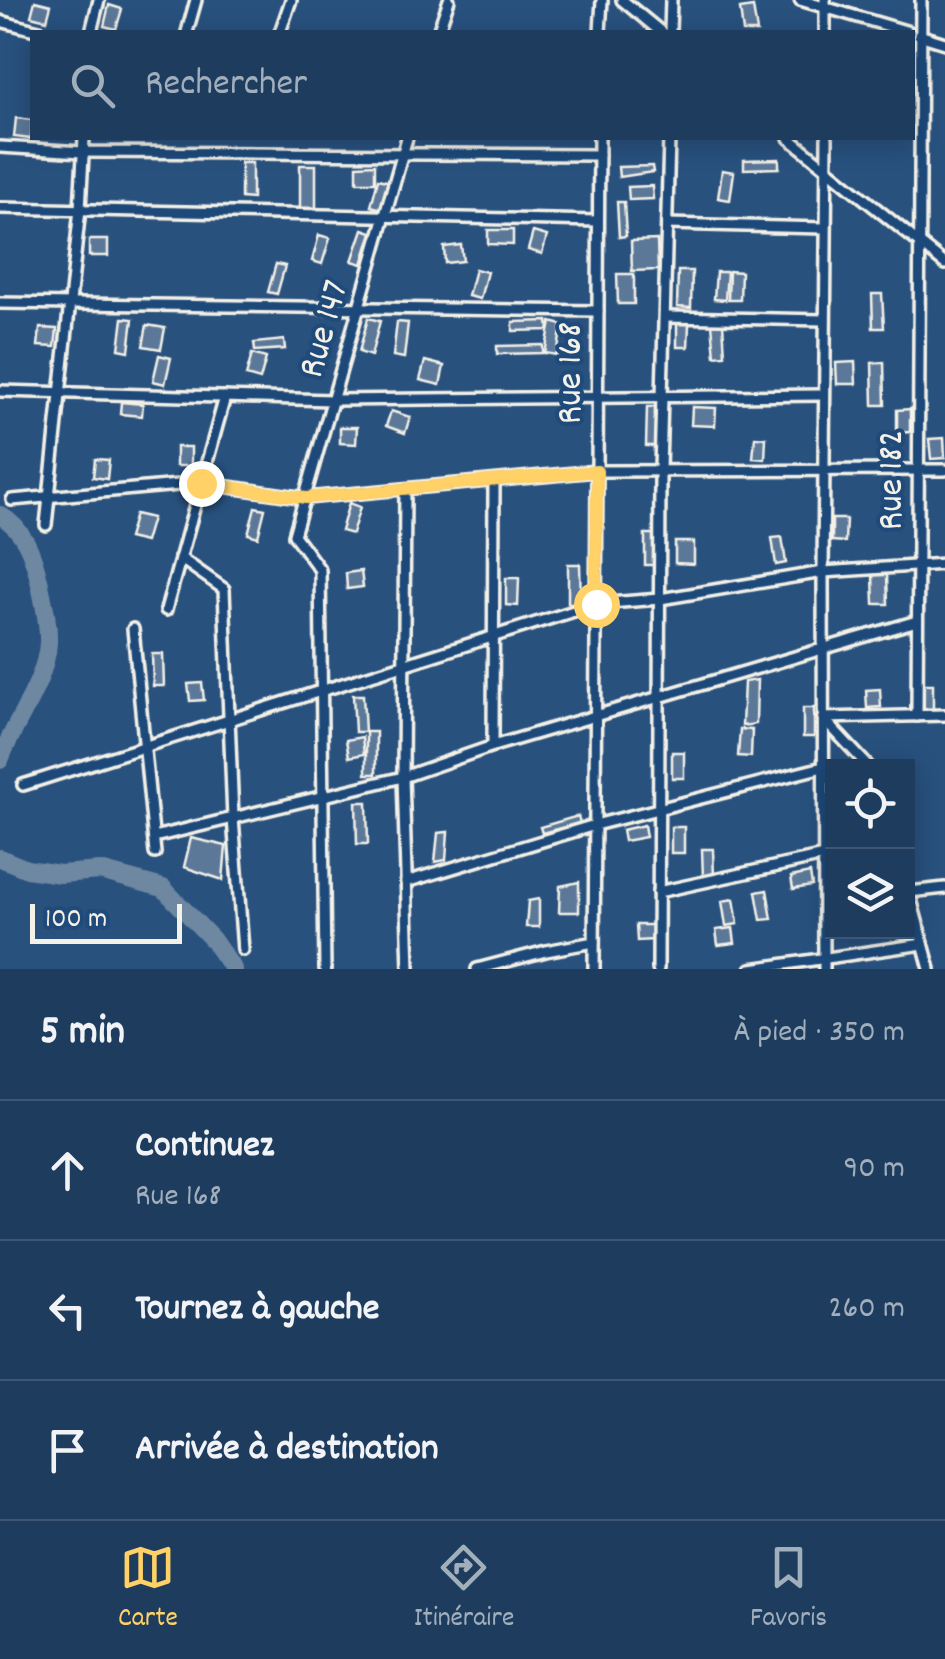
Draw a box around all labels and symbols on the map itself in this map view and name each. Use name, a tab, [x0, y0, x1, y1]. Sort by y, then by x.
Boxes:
street label: Rue 147	[286, 274, 366, 385]
street label: Rue 168	[545, 322, 600, 424]
street label: Rue 182	[866, 430, 921, 530]
route end	[179, 461, 225, 507]
route start	[574, 582, 620, 628]
scale bar	[30, 899, 182, 944]

